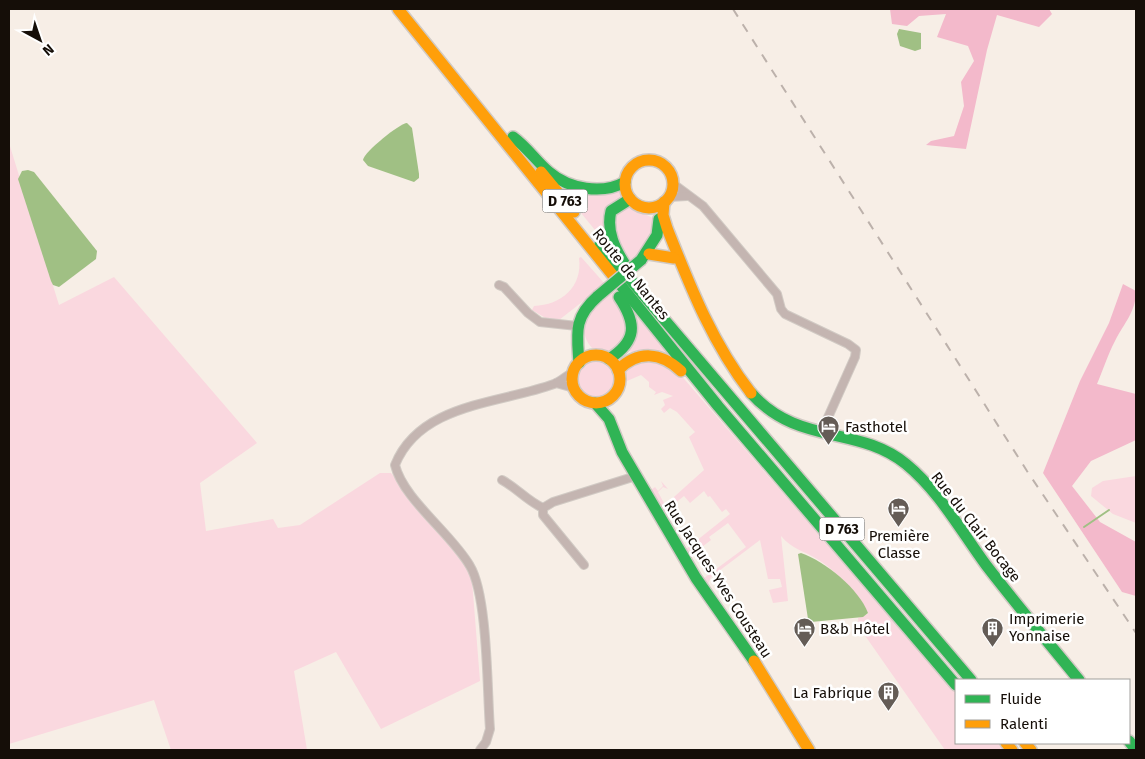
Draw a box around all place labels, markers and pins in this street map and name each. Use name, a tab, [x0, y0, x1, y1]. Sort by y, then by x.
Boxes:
hotel icon: Fasthotel	[817, 415, 841, 446]
place label: Fasthotel	[845, 418, 908, 436]
hotel icon: Première Classe	[887, 496, 911, 527]
place label: Première Classe	[869, 527, 929, 562]
place label: Imprimerie Yonnaise	[1009, 610, 1084, 645]
building icon: Imprimerie Yonnaise	[981, 616, 1005, 647]
hotel icon: B&b Hôtel	[792, 617, 816, 648]
place label: B&b Hôtel	[820, 620, 890, 638]
building icon: La Fabrique	[876, 681, 900, 712]
place label: La Fabrique	[793, 684, 872, 702]

